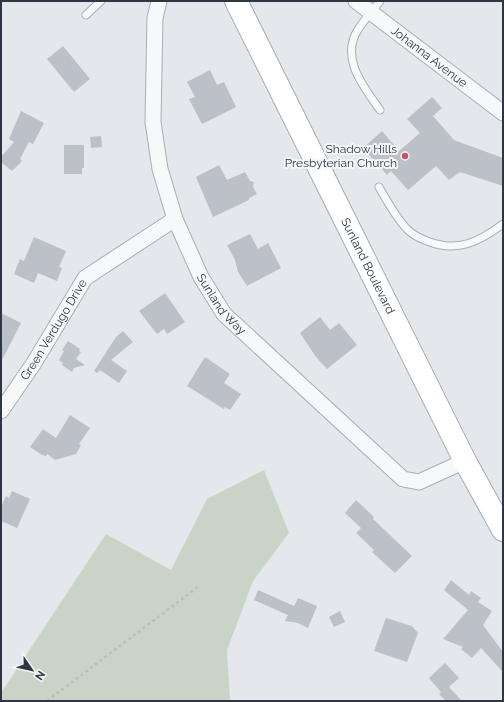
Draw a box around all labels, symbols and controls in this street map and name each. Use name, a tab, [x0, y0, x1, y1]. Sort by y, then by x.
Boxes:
street label: Johanna Avenue	[388, 23, 470, 90]
place label: Shadow Hills Presbyterian Church	[285, 142, 397, 170]
marker: Shadow Hills Presbyterian Church	[400, 151, 410, 161]
street label: Sunland Boulevard	[338, 216, 398, 316]
street label: Sunland Way	[194, 271, 249, 338]
street label: Green Verdugo Drive	[17, 277, 90, 383]
north arrow	[12, 650, 52, 690]
text: N	[32, 668, 48, 682]

